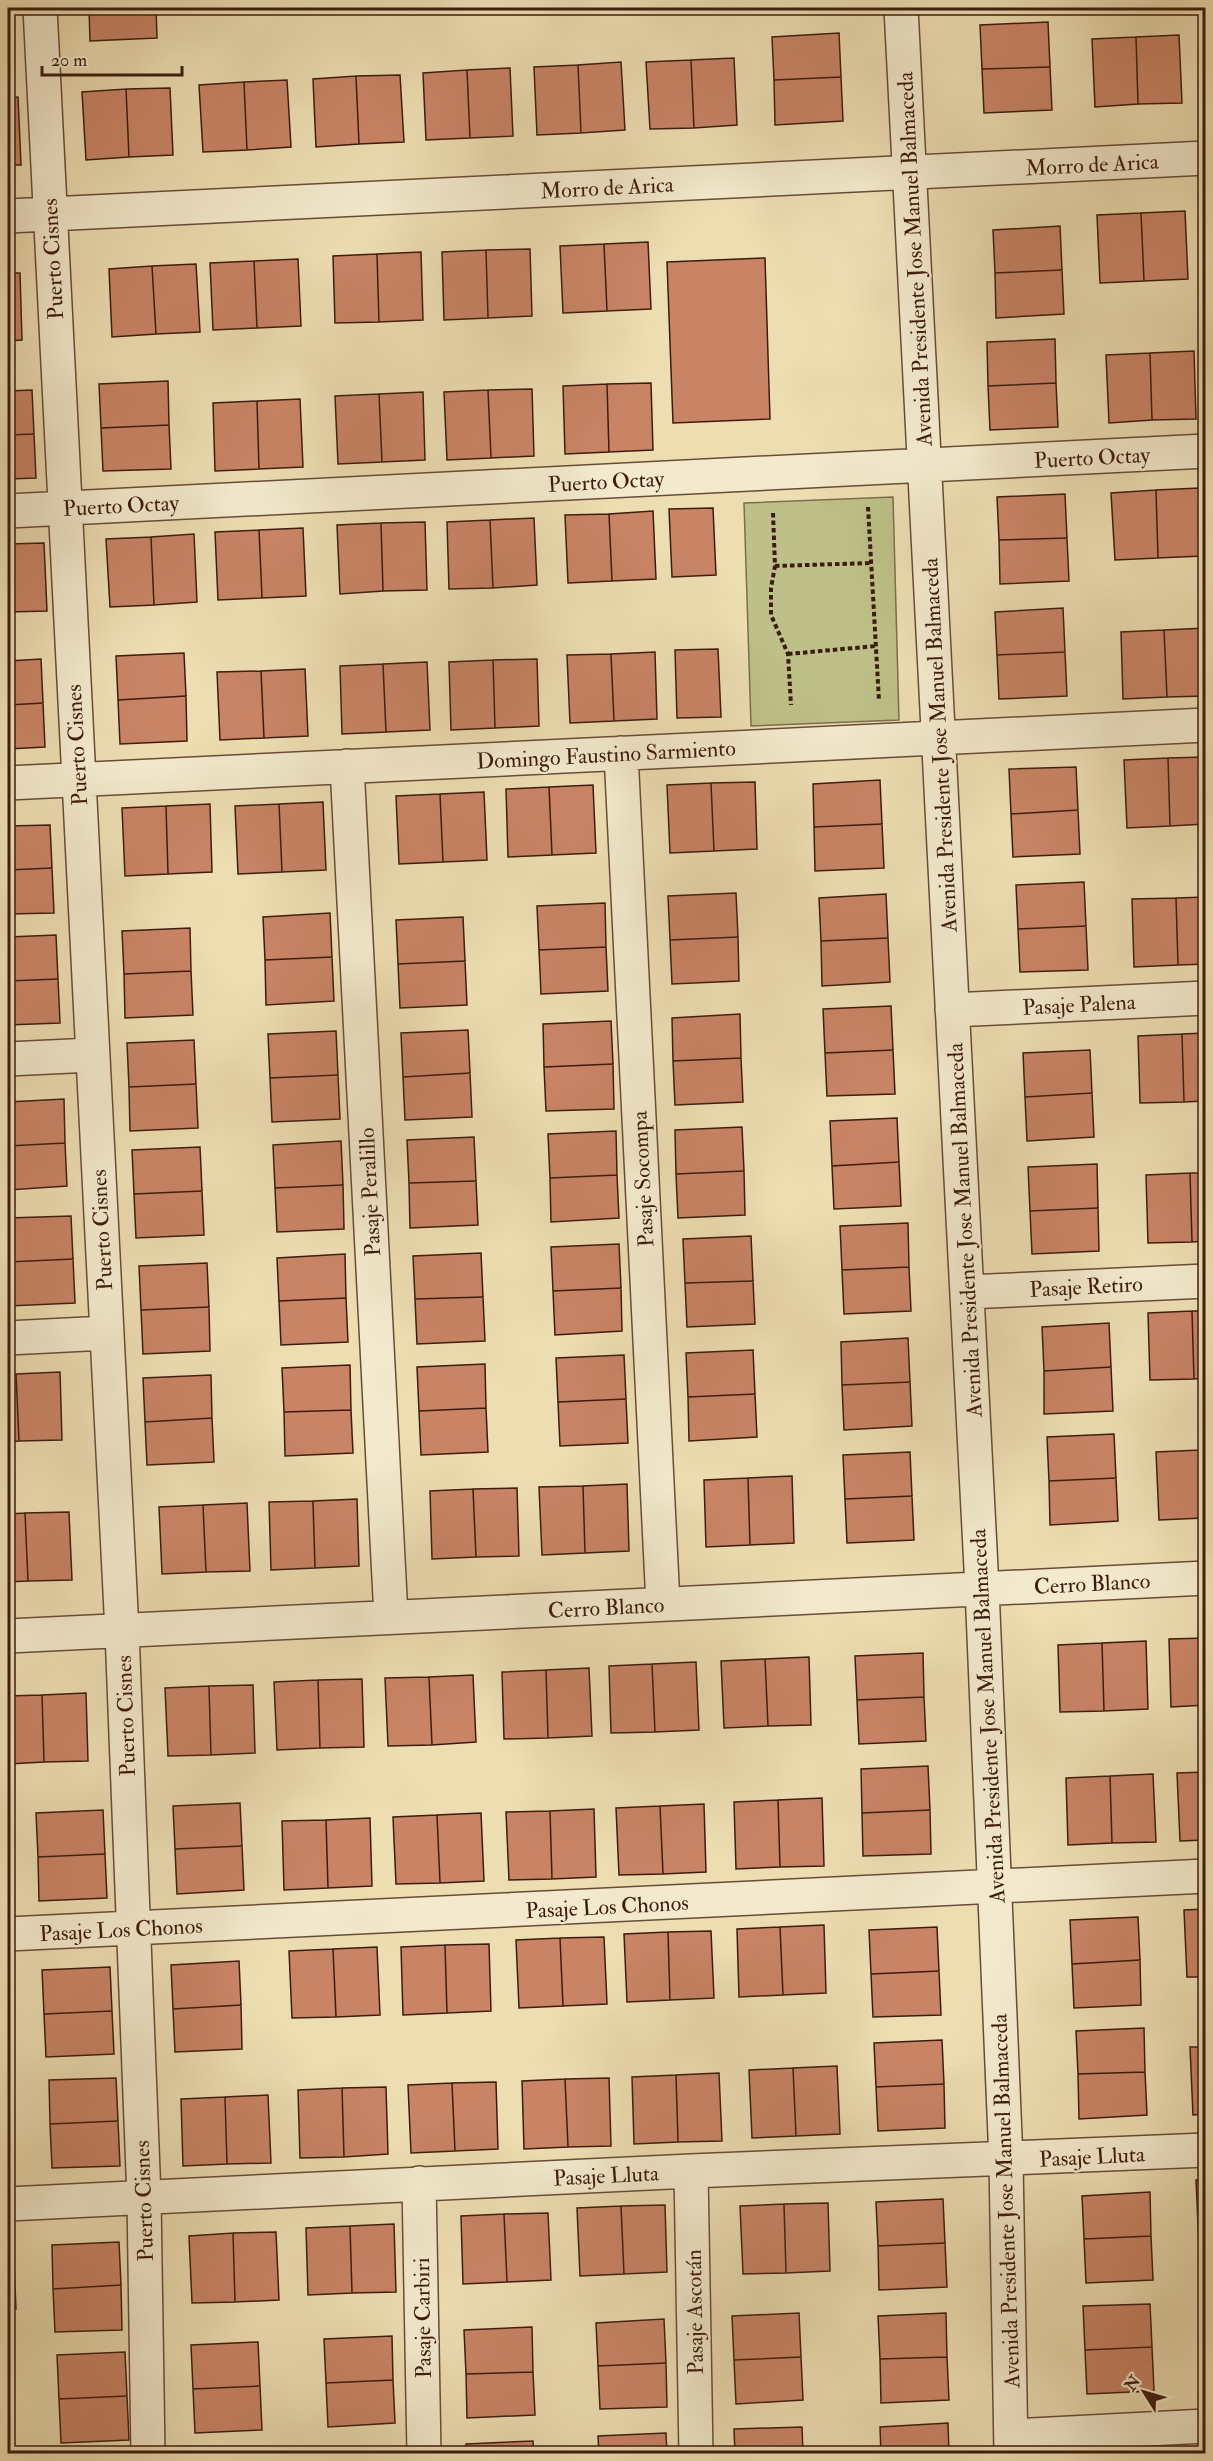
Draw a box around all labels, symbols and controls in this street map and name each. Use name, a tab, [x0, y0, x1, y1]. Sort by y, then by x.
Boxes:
scale bar	[42, 39, 182, 77]
text: 20 m	[51, 49, 87, 72]
street label: Avenida Presidente Jose Manuel Balmaceda	[891, 70, 939, 448]
street label: Morro de Arica	[1025, 147, 1160, 182]
street label: Morro de Arica	[540, 170, 675, 205]
street label: Puerto Cisnes	[36, 198, 70, 320]
street label: Puerto Octay	[1033, 441, 1151, 475]
street label: Puerto Octay	[547, 465, 665, 499]
street label: Puerto Octay	[62, 489, 180, 523]
street label: Avenida Presidente Jose Manuel Balmaceda	[916, 556, 964, 934]
street label: Puerto Cisnes	[60, 684, 94, 806]
street label: Domingo Faustino Sarmiento	[476, 734, 737, 776]
street label: Pasaje Palena	[1022, 988, 1137, 1022]
street label: Avenida Presidente Jose Manuel Balmaceda	[941, 1041, 989, 1419]
street label: Pasaje Socompa	[625, 1109, 662, 1248]
street label: Pasaje Peralillo	[353, 1127, 387, 1257]
street label: Puerto Cisnes	[85, 1169, 119, 1291]
street label: Pasaje Retiro	[1029, 1270, 1143, 1304]
street label: Avenida Presidente Jose Manuel Balmaceda	[964, 1527, 1012, 1905]
street label: Cerro Blanco	[1033, 1567, 1151, 1601]
street label: Cerro Blanco	[547, 1591, 665, 1625]
street label: Puerto Cisnes	[110, 1655, 142, 1777]
street label: Pasaje Los Chonos	[525, 1889, 689, 1925]
street label: Pasaje Los Chonos	[39, 1912, 203, 1948]
street label: Avenida Presidente Jose Manuel Balmaceda	[985, 2012, 1027, 2390]
street label: Puerto Cisnes	[128, 2140, 160, 2262]
street label: Pasaje Lluta	[1038, 2140, 1147, 2174]
street label: Pasaje Lluta	[552, 2159, 661, 2193]
street label: Pasaje Ascotán	[680, 2249, 710, 2375]
street label: Pasaje Carbiri	[408, 2257, 438, 2379]
north arrow	[1114, 2362, 1174, 2422]
text: N	[1120, 2371, 1146, 2396]

